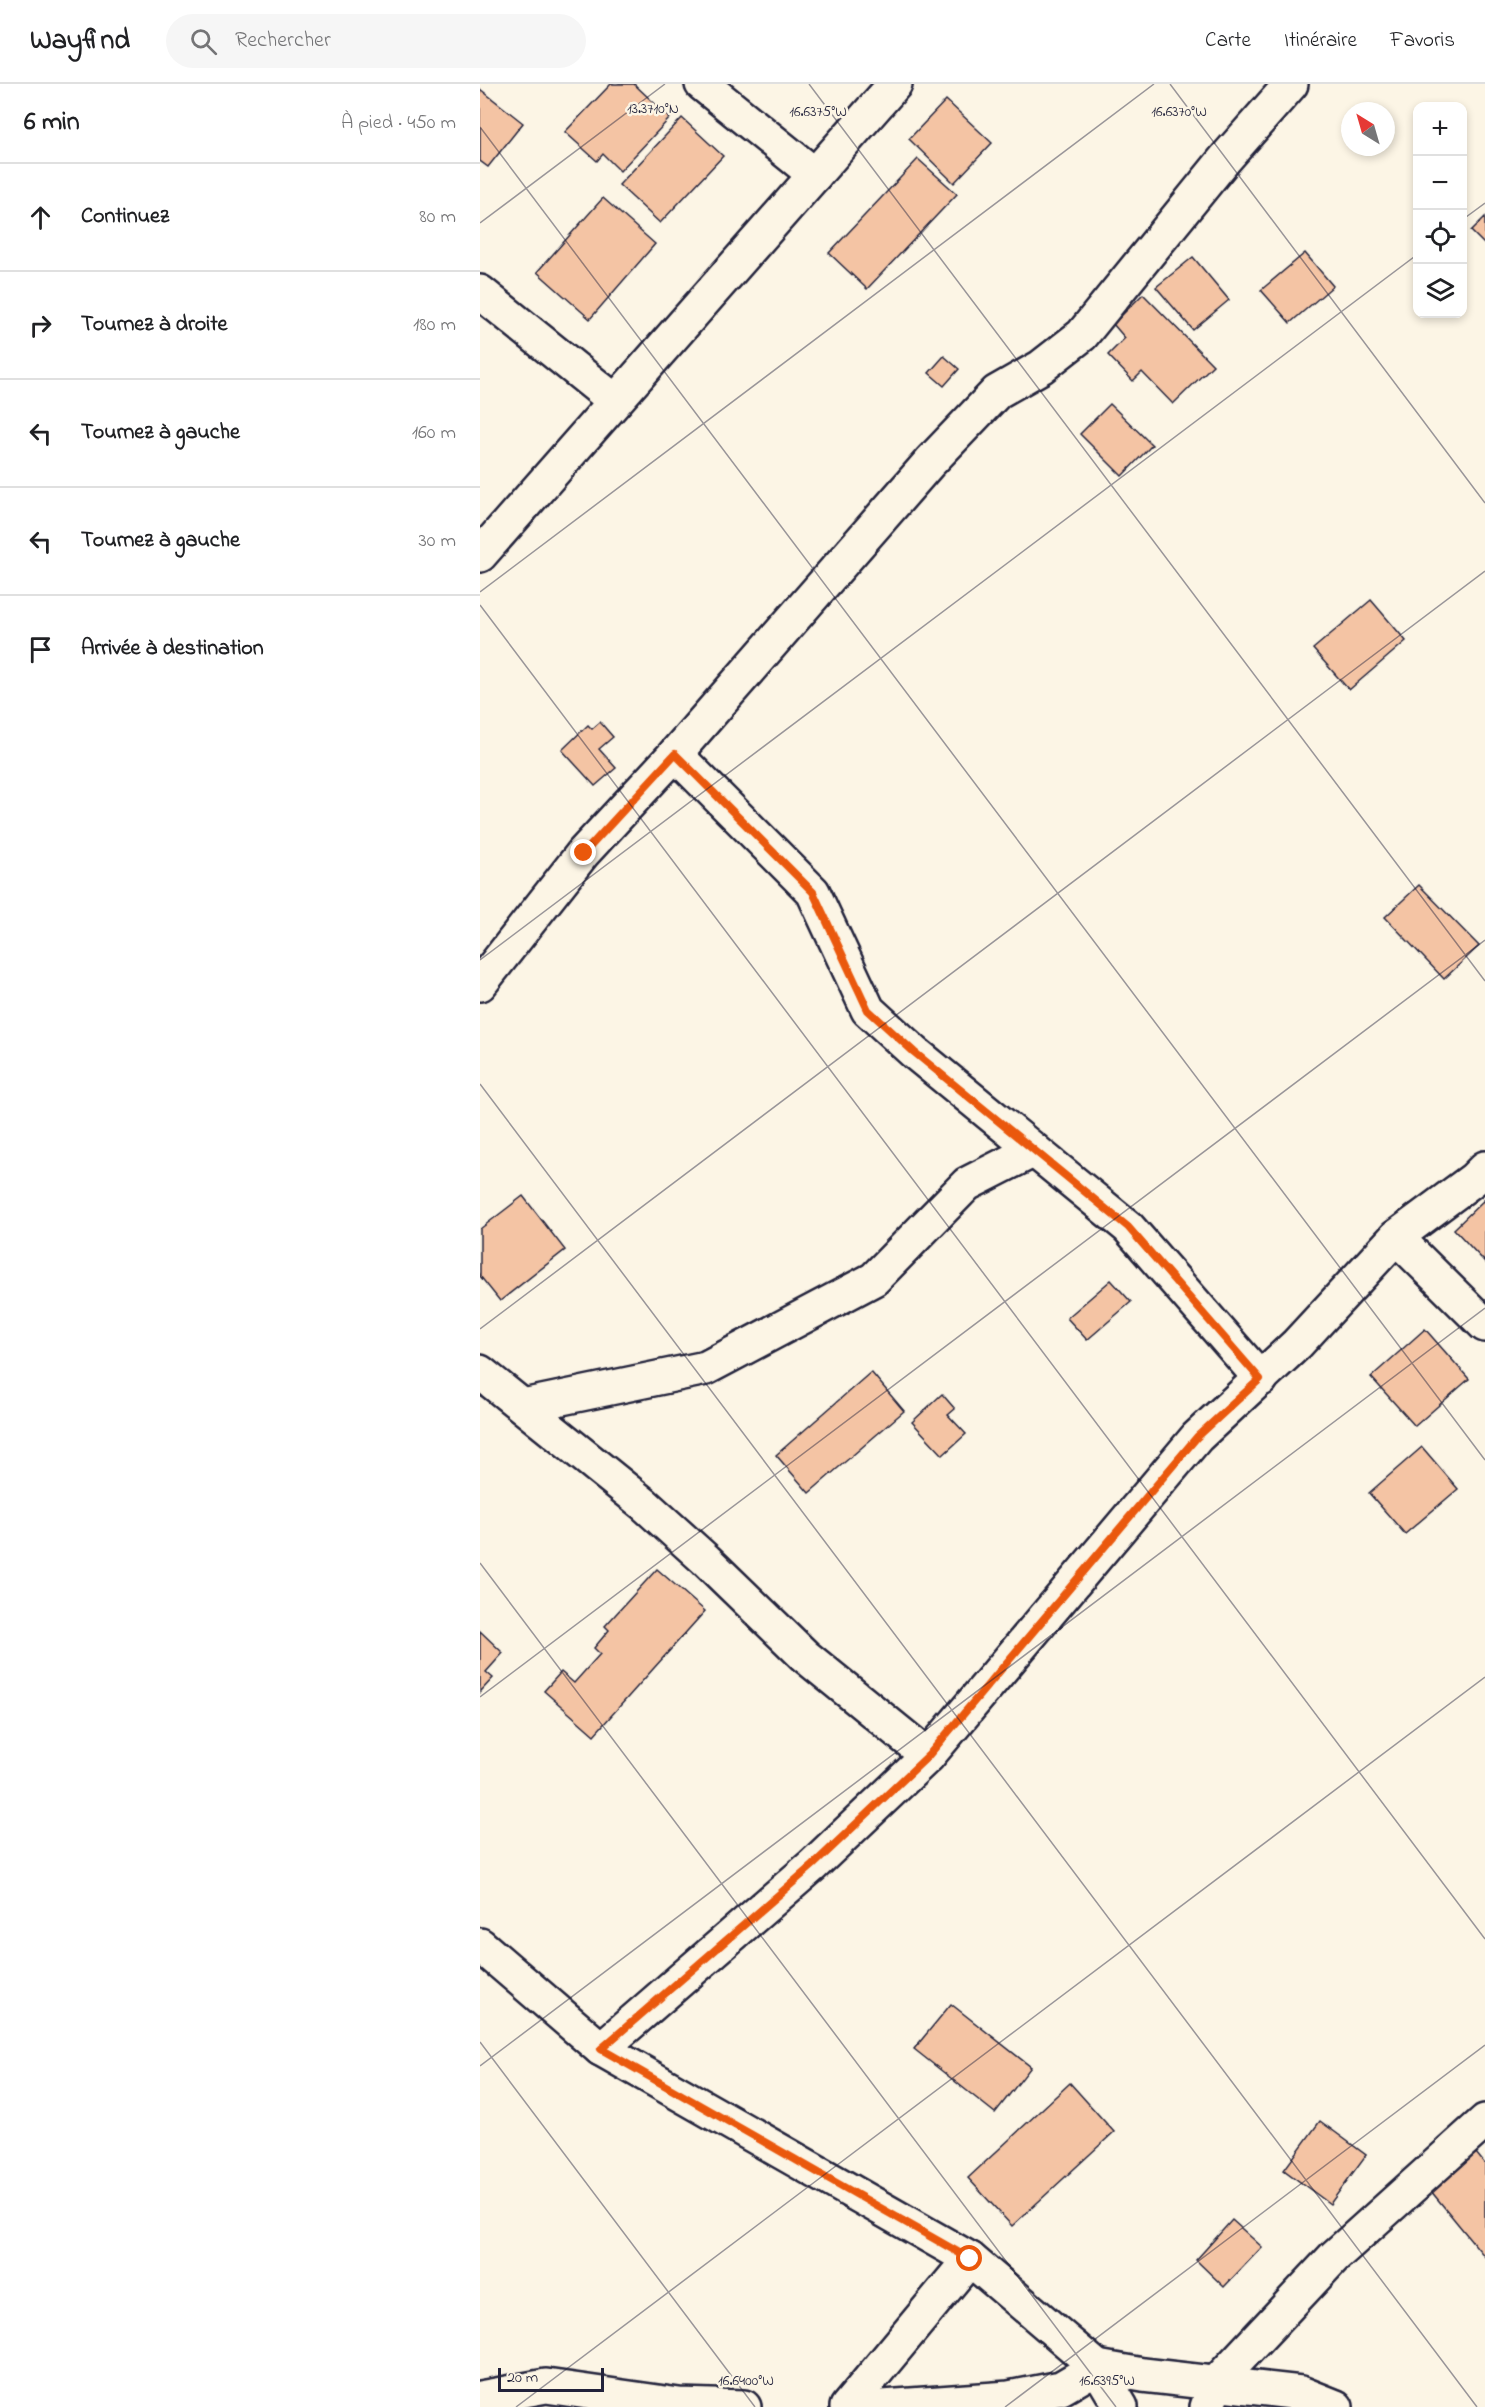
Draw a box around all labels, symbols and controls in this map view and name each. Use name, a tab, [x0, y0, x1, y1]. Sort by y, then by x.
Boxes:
search box	[166, 14, 586, 68]
text: Wayfind	[30, 21, 130, 62]
icon: search	[187, 25, 220, 58]
text: Rechercher	[235, 25, 331, 57]
text: Carte	[1205, 26, 1251, 56]
text: Itinéraire	[1284, 26, 1357, 56]
text: Favoris	[1390, 26, 1455, 56]
text: 13.3710°N	[627, 98, 679, 120]
text: 16.6375°W	[789, 101, 847, 123]
text: 16.6370°W	[1151, 101, 1207, 123]
north arrow	[1341, 102, 1395, 156]
map controls	[1413, 102, 1467, 318]
button: +	[1413, 102, 1467, 156]
text: 6 min	[24, 104, 80, 142]
text: À pied · 450 m	[341, 109, 456, 138]
button: −	[1413, 156, 1467, 210]
icon: ahead	[24, 201, 57, 234]
text: Continuez	[81, 201, 169, 233]
text: 80 m	[419, 203, 456, 232]
button: locate	[1413, 210, 1467, 264]
button: layers	[1413, 264, 1467, 318]
icon: right	[24, 309, 57, 342]
text: Tournez à droite	[81, 309, 227, 341]
text: 180 m	[413, 311, 456, 340]
icon: left	[24, 417, 57, 450]
text: Tournez à gauche	[81, 417, 240, 449]
text: 160 m	[412, 419, 456, 448]
icon: left	[24, 525, 57, 558]
text: Tournez à gauche	[81, 525, 240, 557]
text: 30 m	[419, 527, 456, 556]
icon: arrive	[24, 633, 57, 666]
text: Arrivée à destination	[81, 633, 264, 665]
route end	[570, 839, 596, 865]
route start	[956, 2245, 982, 2271]
scale bar	[498, 2365, 604, 2392]
text: 20 m	[507, 2366, 538, 2390]
text: 16.6400°W	[718, 2370, 774, 2392]
text: 16.6395°W	[1079, 2370, 1135, 2392]

